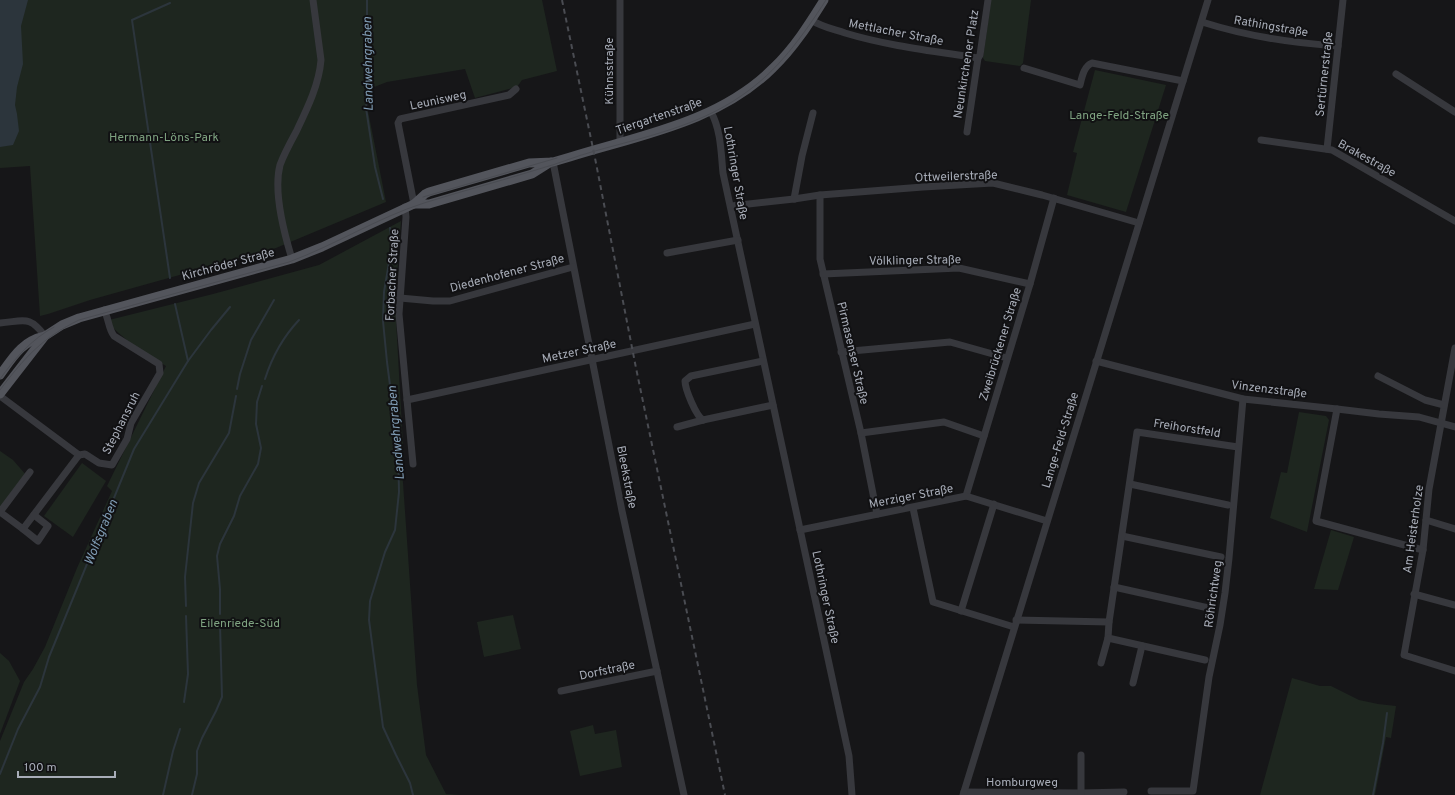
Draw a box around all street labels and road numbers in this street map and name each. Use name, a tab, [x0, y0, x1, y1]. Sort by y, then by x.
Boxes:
street label: Neunkirchener Platz	[950, 8, 984, 120]
street label: Rathingstraße	[1232, 13, 1309, 41]
street label: Mettlacher Straße	[847, 16, 945, 50]
street label: Sertürnerstraße	[1313, 31, 1337, 118]
street label: Kühnsstraße	[602, 37, 618, 105]
street label: Leunisweg	[409, 87, 468, 115]
street label: Tiergartenstraße	[614, 95, 705, 139]
street label: Lothringer Straße	[719, 125, 751, 221]
street label: Brakestraße	[1334, 136, 1399, 181]
street label: Ottweilerstraße	[914, 168, 998, 186]
street label: Forbacher Straße	[383, 229, 403, 322]
street label: Kirchröder Straße	[180, 245, 276, 285]
street label: Diedenhofener Straße	[448, 251, 566, 297]
street label: Völklinger Straße	[869, 252, 961, 270]
street label: Zweibrückener Straße	[976, 286, 1026, 403]
street label: Pirmasenser Straße	[832, 300, 872, 406]
street label: Metzer Straße	[541, 336, 618, 368]
street label: Vinzenzstraße	[1230, 377, 1308, 403]
street label: Stephansruh	[99, 389, 145, 458]
street label: Lange-Feld-Straße	[1039, 390, 1083, 490]
street label: Freihorstfeld	[1152, 416, 1222, 442]
street label: Bleekstraße	[612, 444, 640, 510]
street label: Merziger Straße	[868, 481, 955, 513]
street label: Am Heisterholze	[1400, 484, 1428, 574]
street label: Lothringer Straße	[807, 549, 843, 645]
street label: Röhrichtweg	[1201, 559, 1227, 629]
street label: Dorfstraße	[578, 657, 637, 685]
street label: Homburgweg	[986, 775, 1058, 791]

